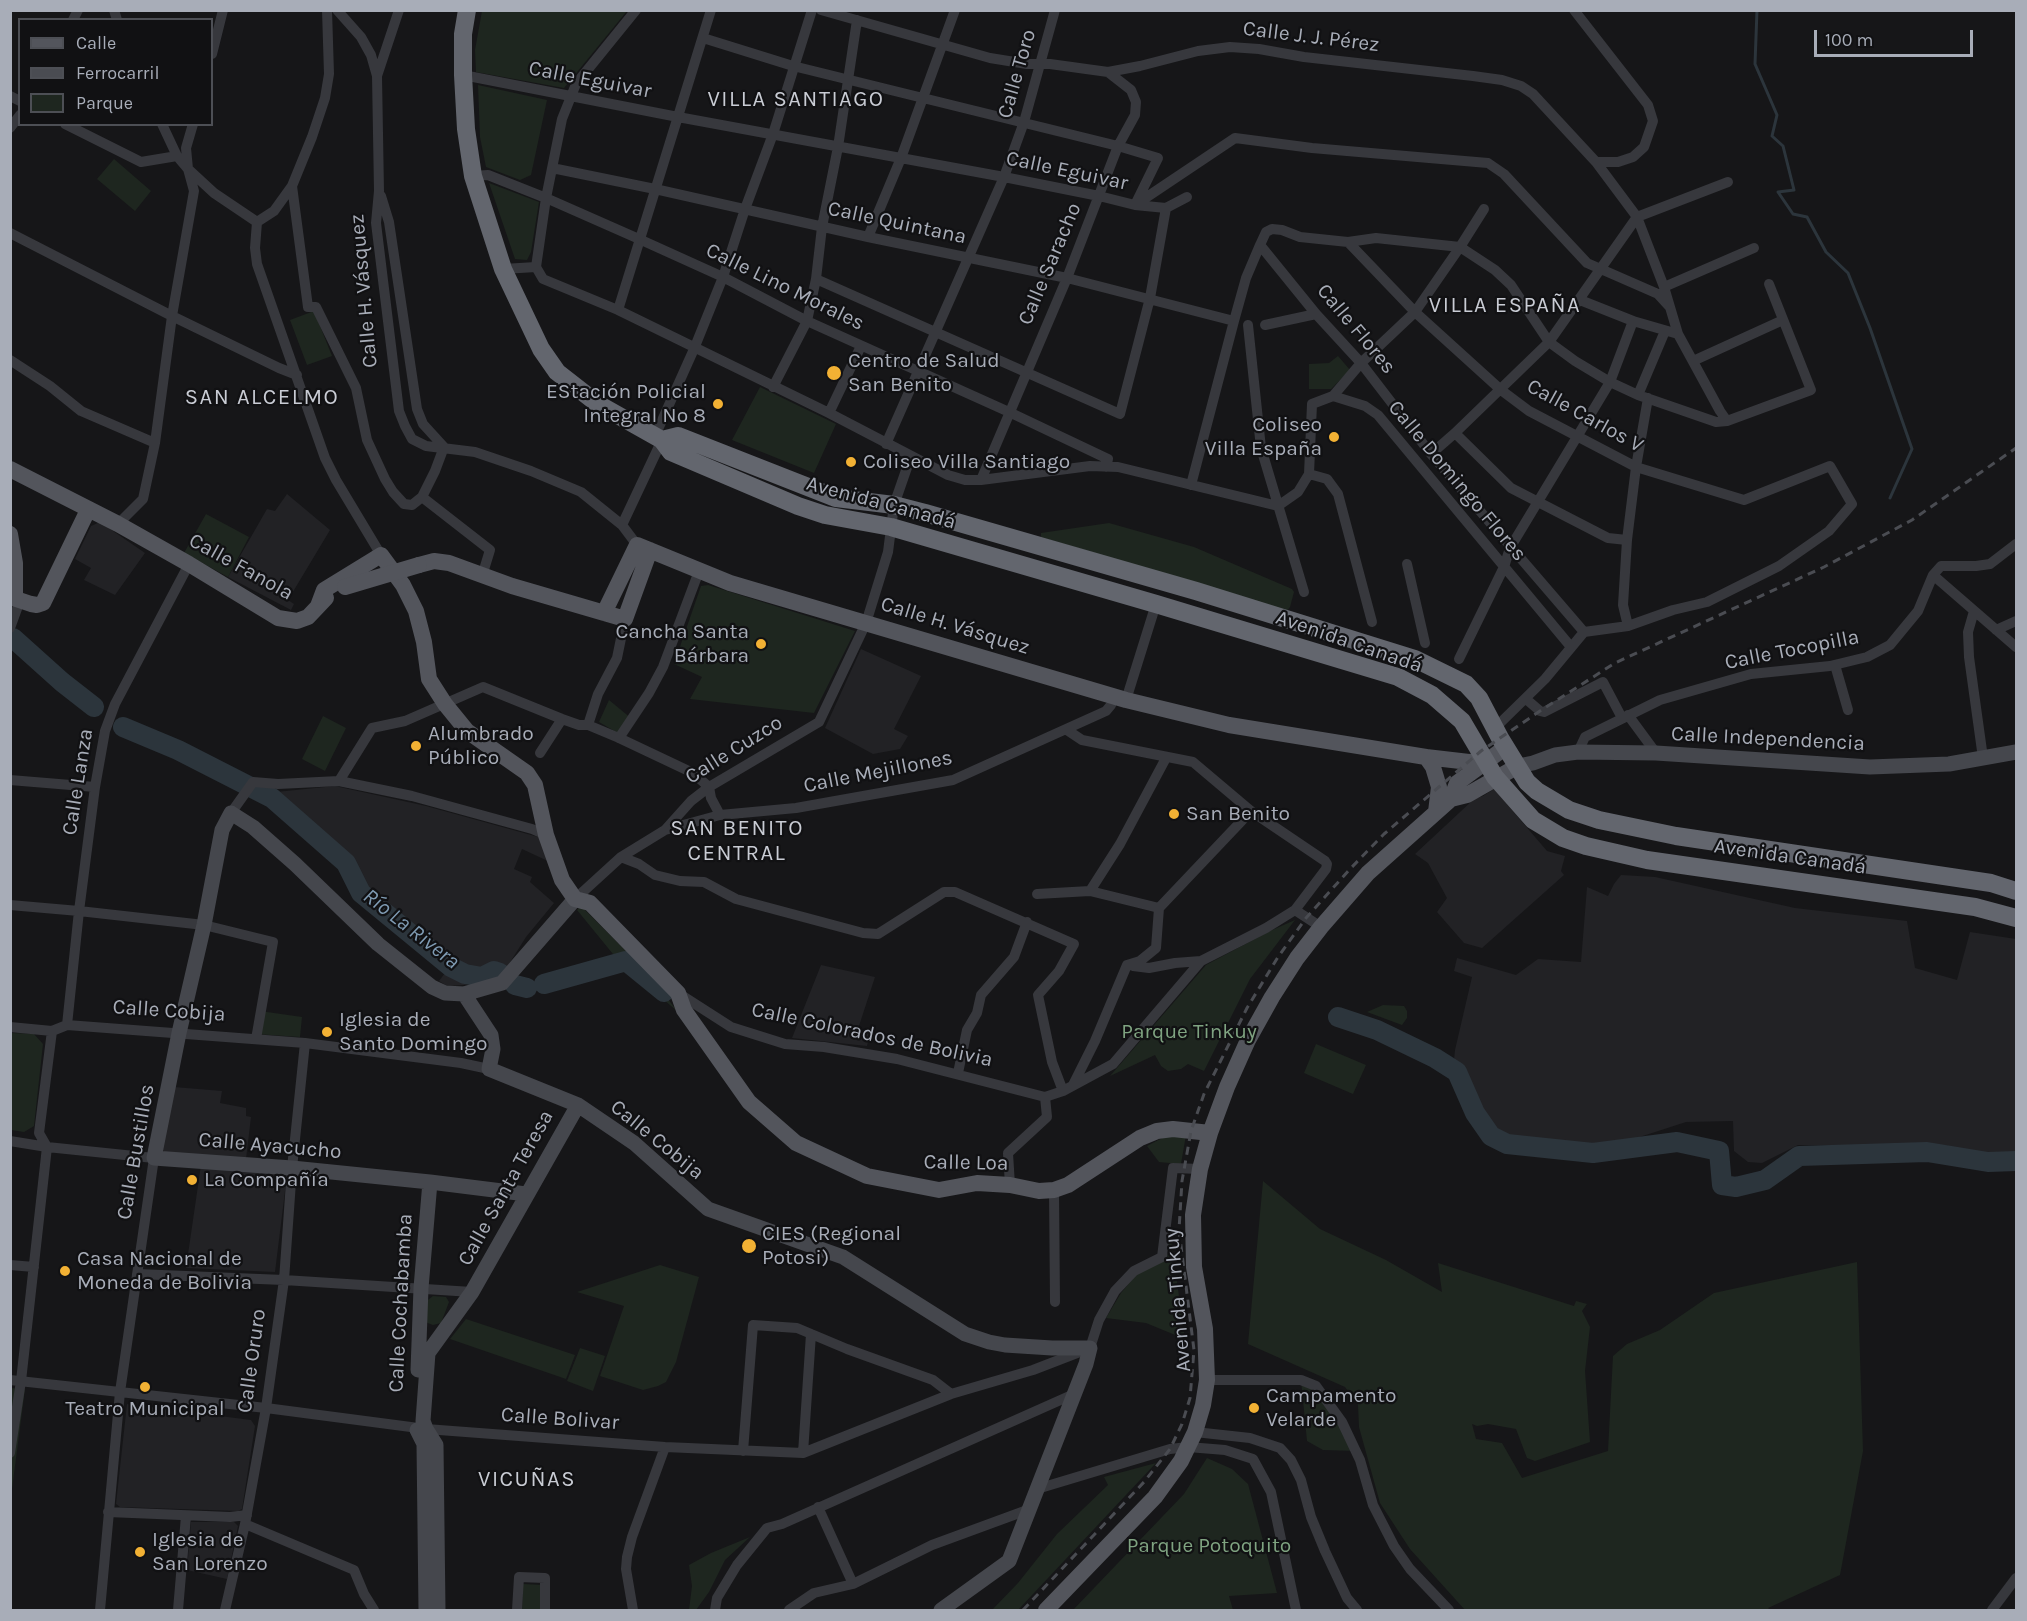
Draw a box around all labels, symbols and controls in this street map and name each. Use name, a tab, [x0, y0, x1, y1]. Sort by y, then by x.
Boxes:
street label: Calle J. J. Pérez	[1241, 16, 1381, 58]
legend	[18, 18, 213, 126]
scale bar	[1817, 18, 1976, 56]
street label: Calle Toro	[992, 27, 1042, 121]
text: 100 m	[1825, 29, 1873, 51]
text: Calle	[76, 32, 116, 54]
street label: Calle Eguivar	[527, 56, 653, 104]
text: Ferrocarril	[76, 62, 160, 84]
district label: VILLA SANTIAGO	[707, 87, 885, 113]
text: Parque	[76, 92, 133, 114]
street label: Calle Eguivar	[1004, 146, 1130, 196]
street label: Calle Quintana	[825, 196, 969, 250]
street label: Calle Saracho	[1013, 199, 1087, 329]
street label: Calle H. Vásquez	[345, 213, 383, 369]
street label: Calle Lino Morales	[702, 238, 868, 336]
street label: Calle Flores	[1311, 279, 1401, 379]
district label: VILLA ESPAÑA	[1429, 293, 1581, 319]
place label: Centro de Salud San Benito	[848, 348, 1000, 398]
marker: Centro de Salud San Benito	[825, 364, 843, 382]
street label: Calle Carlos V	[1522, 374, 1648, 458]
place label: EStación Policial Integral No 8	[546, 379, 706, 429]
district label: SAN ALCELMO	[185, 385, 339, 411]
street label: Calle Domingo Flores	[1382, 396, 1532, 566]
marker: EStación Policial Integral No 8	[711, 397, 725, 411]
place label: Coliseo Villa España	[1205, 412, 1322, 462]
marker: Coliseo Villa España	[1327, 430, 1341, 444]
place label: Coliseo Villa Santiago	[863, 449, 1070, 475]
marker: Coliseo Villa Santiago	[844, 455, 858, 469]
street label: Avenida Canadá	[804, 471, 958, 535]
street label: Calle Fanola	[184, 528, 298, 606]
street label: Calle H. Vásquez	[878, 591, 1032, 661]
street label: Avenida Canadá	[1272, 605, 1426, 679]
place label: Cancha Santa Bárbara	[615, 619, 749, 669]
street label: Calle Tocopilla	[1723, 625, 1861, 675]
marker: Cancha Santa Bárbara	[754, 637, 768, 651]
street label: Calle Cuzco	[681, 710, 787, 790]
place label: Alumbrado Público	[428, 721, 534, 771]
street label: Calle Independencia	[1670, 721, 1866, 757]
street label: Calle Lanza	[57, 727, 99, 837]
marker: Alumbrado Público	[409, 739, 423, 753]
street label: Calle Mejillones	[801, 745, 955, 799]
place label: San Benito	[1186, 801, 1290, 827]
marker: San Benito	[1167, 807, 1181, 821]
district label: SAN BENITO CENTRAL	[670, 816, 804, 867]
street label: Avenida Canadá	[1712, 834, 1868, 880]
water label: Río La Rivera	[357, 883, 465, 975]
street label: Calle Cobija	[112, 994, 226, 1028]
street label: Calle Colorados de Bolivia	[749, 997, 995, 1073]
place label: Iglesia de Santo Domingo	[339, 1007, 488, 1057]
park label: Parque Tinkuy	[1121, 1019, 1257, 1045]
marker: Iglesia de Santo Domingo	[320, 1025, 334, 1039]
street label: Calle Bustillos	[112, 1082, 160, 1222]
street label: Calle Cobija	[605, 1095, 709, 1185]
street label: Calle Santa Teresa	[453, 1106, 559, 1270]
street label: Calle Ayacucho	[198, 1127, 342, 1165]
street label: Calle Loa	[923, 1150, 1009, 1176]
place label: La Compañía	[204, 1167, 329, 1193]
marker: La Compañía	[185, 1173, 199, 1187]
street label: Calle Cochabamba	[384, 1213, 418, 1393]
place label: CIES (Regional Potosi)	[762, 1221, 901, 1271]
street label: Avenida Tinkuy	[1159, 1227, 1197, 1373]
marker: CIES (Regional Potosi)	[740, 1237, 758, 1255]
place label: Casa Nacional de Moneda de Bolivia	[77, 1246, 252, 1296]
marker: Casa Nacional de Moneda de Bolivia	[58, 1264, 72, 1278]
street label: Calle Oruro	[232, 1307, 272, 1415]
marker: Teatro Municipal	[138, 1380, 152, 1394]
place label: Campamento Velarde	[1266, 1383, 1396, 1433]
place label: Teatro Municipal	[65, 1396, 225, 1422]
marker: Campamento Velarde	[1247, 1401, 1261, 1415]
street label: Calle Bolivar	[500, 1402, 620, 1436]
district label: VICUÑAS	[478, 1467, 576, 1493]
place label: Iglesia de San Lorenzo	[152, 1527, 268, 1577]
park label: Parque Potoquito	[1127, 1533, 1291, 1559]
marker: Iglesia de San Lorenzo	[133, 1545, 147, 1559]

